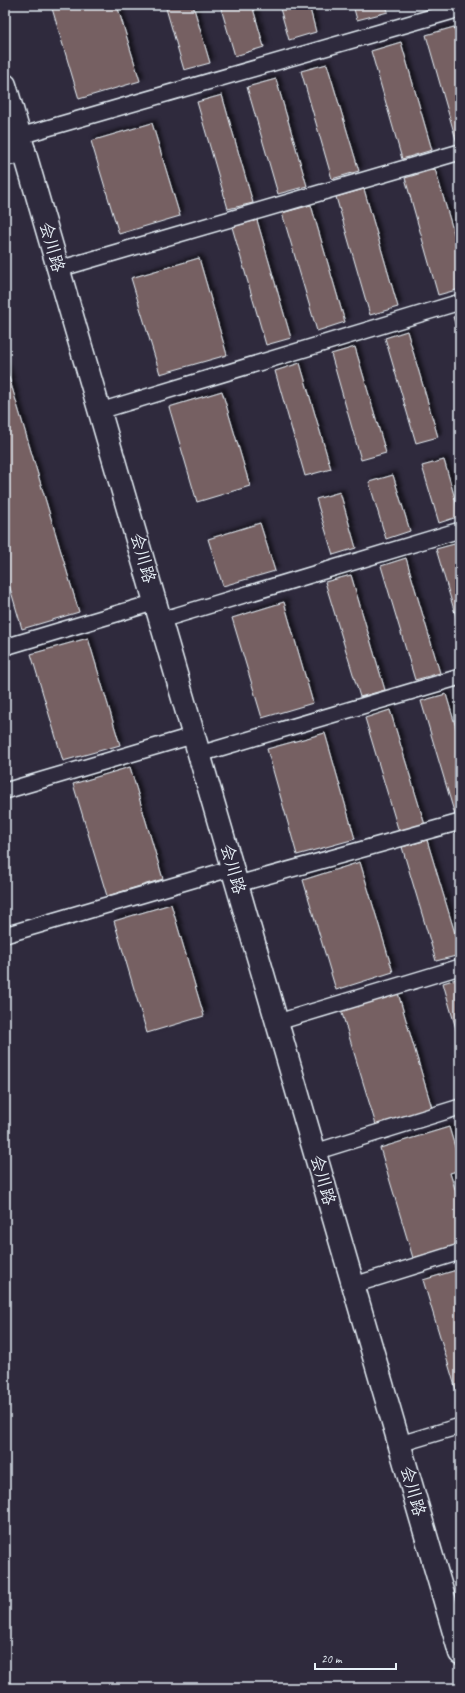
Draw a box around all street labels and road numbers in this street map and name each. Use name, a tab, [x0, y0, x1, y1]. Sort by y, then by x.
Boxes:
street label: 会川路	[35, 220, 69, 274]
street label: 会川路	[126, 531, 160, 585]
street label: 会川路	[216, 842, 250, 896]
street label: 会川路	[306, 1153, 340, 1207]
street label: 会川路	[396, 1464, 430, 1518]

